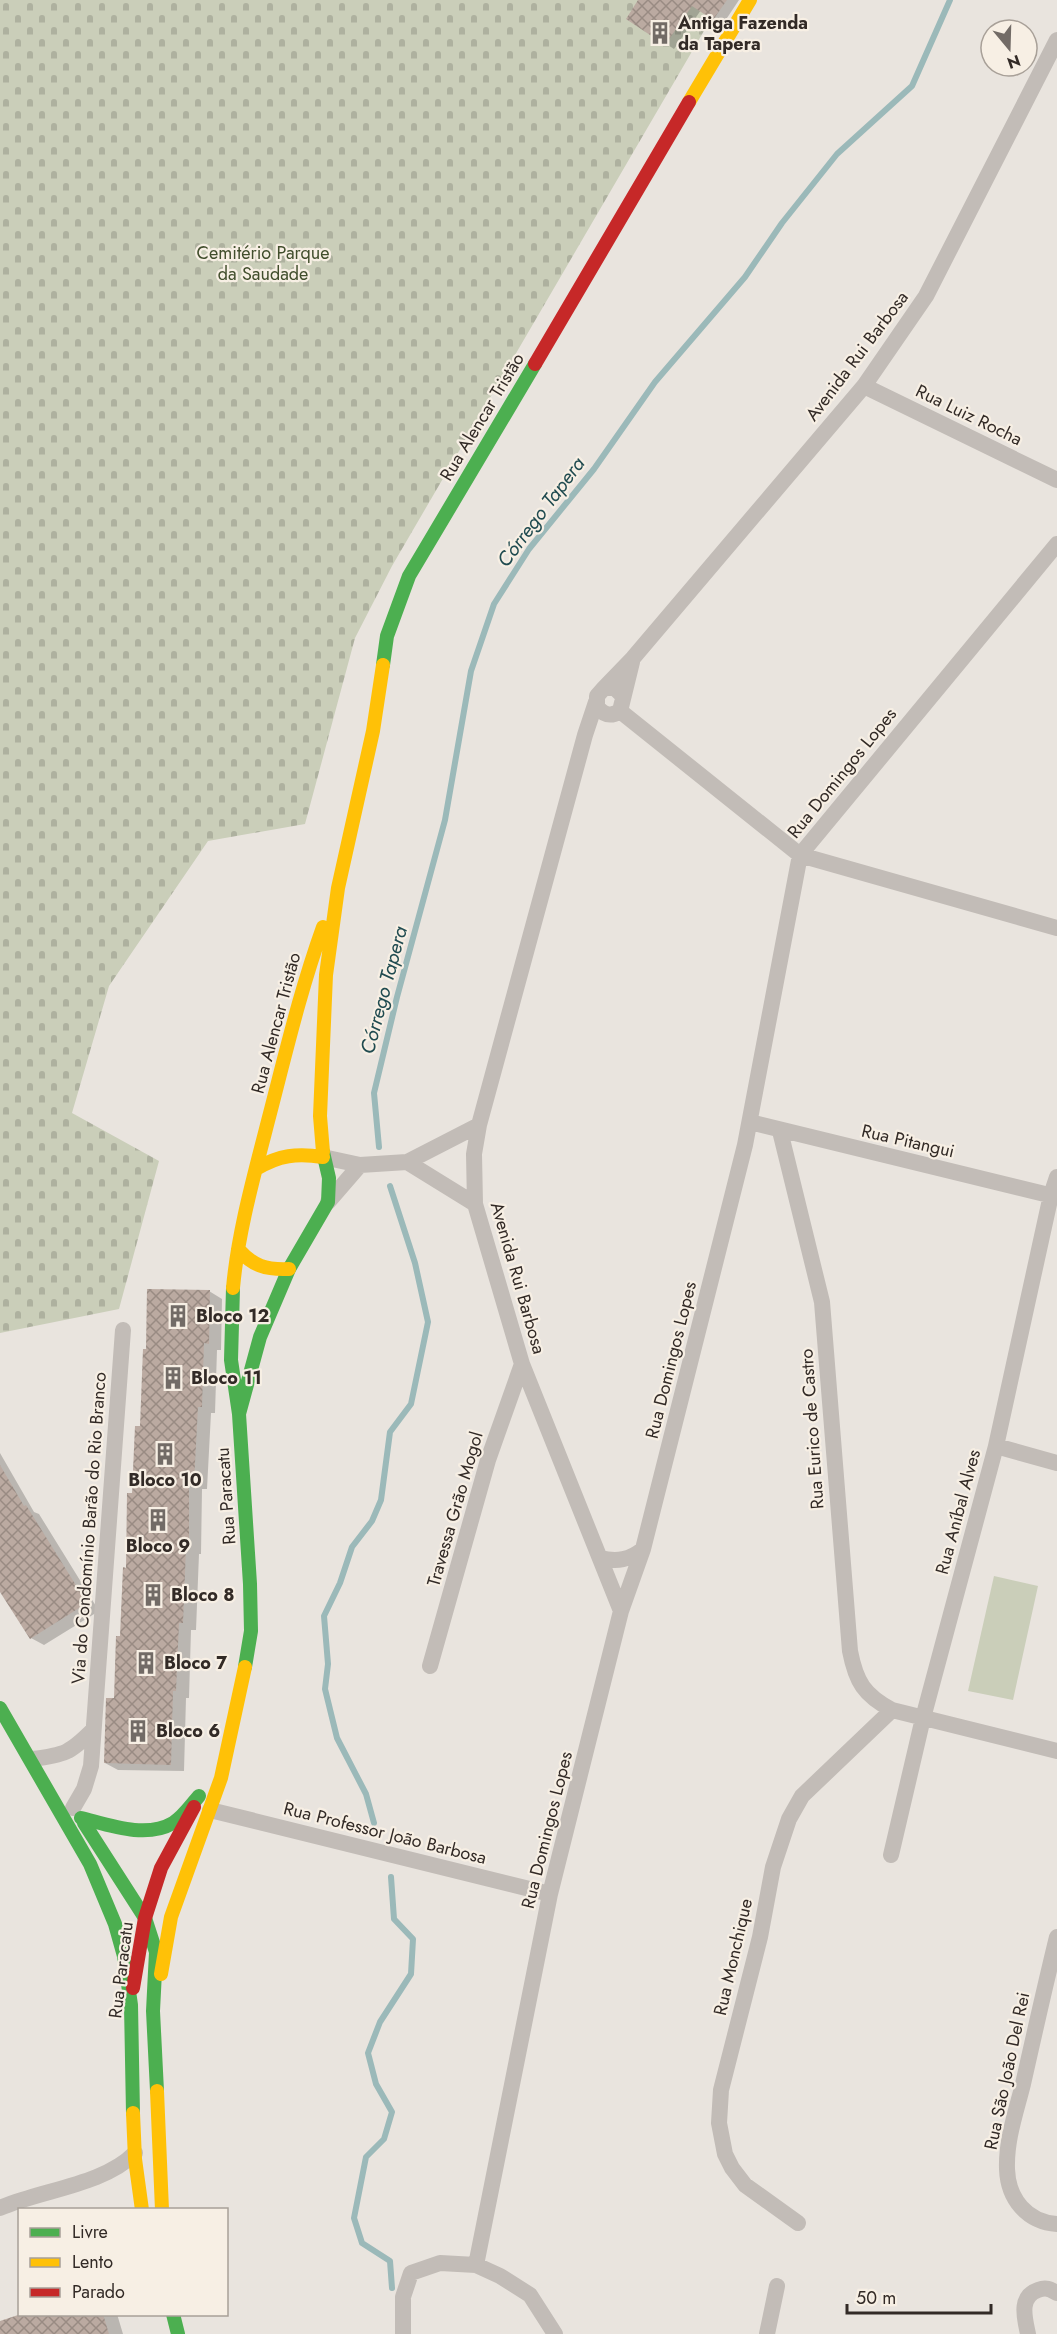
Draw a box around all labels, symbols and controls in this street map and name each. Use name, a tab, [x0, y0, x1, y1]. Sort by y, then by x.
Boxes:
place label: Antiga Fazenda da Tapera	[677, 10, 808, 57]
north arrow	[979, 18, 1039, 78]
building icon: Antiga Fazenda da Tapera	[647, 20, 673, 46]
text: N	[1004, 49, 1023, 75]
park label: Cemitério Parque da Saudade	[197, 240, 329, 287]
street label: Avenida Rui Barbosa	[799, 286, 915, 426]
street label: Rua Alencar Tristão	[433, 348, 531, 486]
street label: Rua Luiz Rocha	[911, 378, 1027, 452]
water label: Córrego Tapera	[490, 451, 592, 573]
street label: Rua Domingos Lopes	[781, 702, 903, 844]
water label: Córrego Tapera	[353, 923, 415, 1057]
street label: Rua Alencar Tristão	[245, 949, 307, 1096]
street label: Rua Pitangui	[859, 1118, 957, 1164]
street label: Avenida Rui Barbosa	[484, 1199, 552, 1357]
street label: Rua Domingos Lopes	[639, 1279, 703, 1441]
building icon: Bloco 12	[165, 1303, 191, 1329]
place label: Bloco 12	[196, 1303, 270, 1329]
street label: Rua Eurico de Castro	[793, 1348, 831, 1510]
building icon: Bloco 11	[160, 1365, 186, 1391]
place label: Bloco 11	[191, 1365, 262, 1391]
street label: Via do Condomínio Barão do Rio Branco	[65, 1371, 113, 1685]
street label: Travessa Grão Mogol	[420, 1429, 490, 1589]
building icon: Bloco 10	[152, 1441, 178, 1467]
street label: Rua Paracatu	[210, 1446, 242, 1546]
street label: Rua Aníbal Alves	[929, 1447, 987, 1577]
place label: Bloco 10	[128, 1467, 202, 1493]
building icon: Bloco 9	[145, 1507, 171, 1533]
place label: Bloco 9	[126, 1533, 190, 1559]
building icon: Bloco 8	[140, 1582, 166, 1608]
place label: Bloco 8	[171, 1582, 235, 1608]
building icon: Bloco 7	[133, 1650, 159, 1676]
place label: Bloco 7	[164, 1650, 227, 1676]
building icon: Bloco 6	[125, 1718, 151, 1744]
place label: Bloco 6	[156, 1718, 220, 1744]
street label: Rua Domingos Lopes	[515, 1749, 579, 1911]
street label: Rua Professor João Barbosa	[281, 1795, 489, 1871]
street label: Rua Monchique	[707, 1896, 759, 2018]
street label: Rua Paracatu	[102, 1920, 140, 2020]
street label: Rua São João Del Rei	[978, 1990, 1036, 2152]
legend	[18, 2208, 228, 2316]
text: Livre	[72, 2219, 108, 2245]
text: Lento	[72, 2249, 113, 2275]
scale bar	[847, 2277, 991, 2315]
text: Parado	[72, 2279, 125, 2305]
text: 50 m	[856, 2285, 896, 2311]

